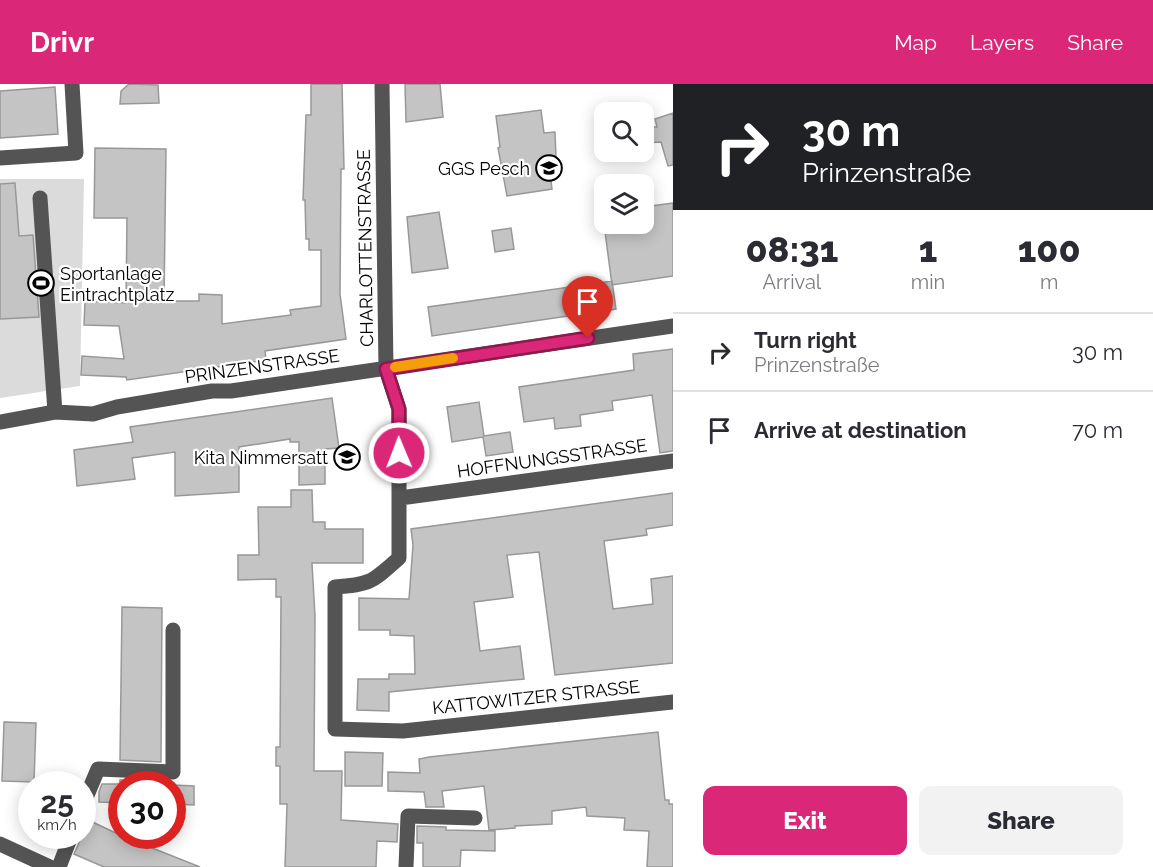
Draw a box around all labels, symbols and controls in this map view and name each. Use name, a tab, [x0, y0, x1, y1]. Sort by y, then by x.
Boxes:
text: Drivr	[30, 26, 94, 59]
text: Map	[894, 30, 937, 55]
text: Layers	[970, 30, 1034, 55]
text: Share	[1067, 30, 1123, 55]
map controls	[594, 102, 654, 234]
button: search	[594, 102, 654, 162]
text: 30 m	[802, 107, 900, 156]
icon: right	[703, 108, 781, 186]
street label: CHARLOTTENSTRASSE	[353, 149, 377, 347]
school or university icon: GGS Pesch	[534, 153, 564, 183]
text: Prinzenstraße	[802, 157, 971, 188]
place label: GGS Pesch	[438, 158, 530, 179]
button: layers	[594, 174, 654, 234]
text: 08:31	[745, 228, 838, 270]
text: 1	[919, 228, 937, 270]
text: 100	[1018, 228, 1081, 270]
place label: Sportanlage Eintrachtplatz	[60, 263, 174, 305]
sports icon: Sportanlage Eintrachtplatz	[26, 268, 56, 298]
text: Arrival	[763, 270, 821, 294]
text: min	[911, 270, 945, 294]
text: m	[1040, 270, 1058, 294]
pin	[562, 276, 613, 338]
icon: arrive	[571, 285, 604, 318]
text: Turn right	[754, 327, 857, 353]
icon: right	[703, 336, 736, 369]
text: 30 m	[1072, 339, 1123, 365]
street label: PRINZENSTRASSE	[183, 345, 341, 387]
text: Prinzenstraße	[754, 353, 880, 377]
icon: arrive	[703, 414, 736, 447]
text: Arrive at destination	[754, 417, 967, 443]
text: 70 m	[1072, 417, 1123, 443]
position arrow	[367, 421, 431, 485]
street label: HOFFNUNGSSTRASSE	[456, 434, 648, 482]
school or university icon: Kita Nimmersatt	[332, 442, 362, 472]
place label: Kita Nimmersatt	[194, 447, 328, 468]
street label: KATTOWITZER STRASSE	[431, 676, 641, 718]
speed limit sign: 30	[108, 771, 186, 849]
text: 25	[40, 785, 74, 820]
button: Exit	[703, 786, 907, 855]
button: Share	[919, 786, 1123, 855]
text: km/h	[37, 816, 77, 834]

